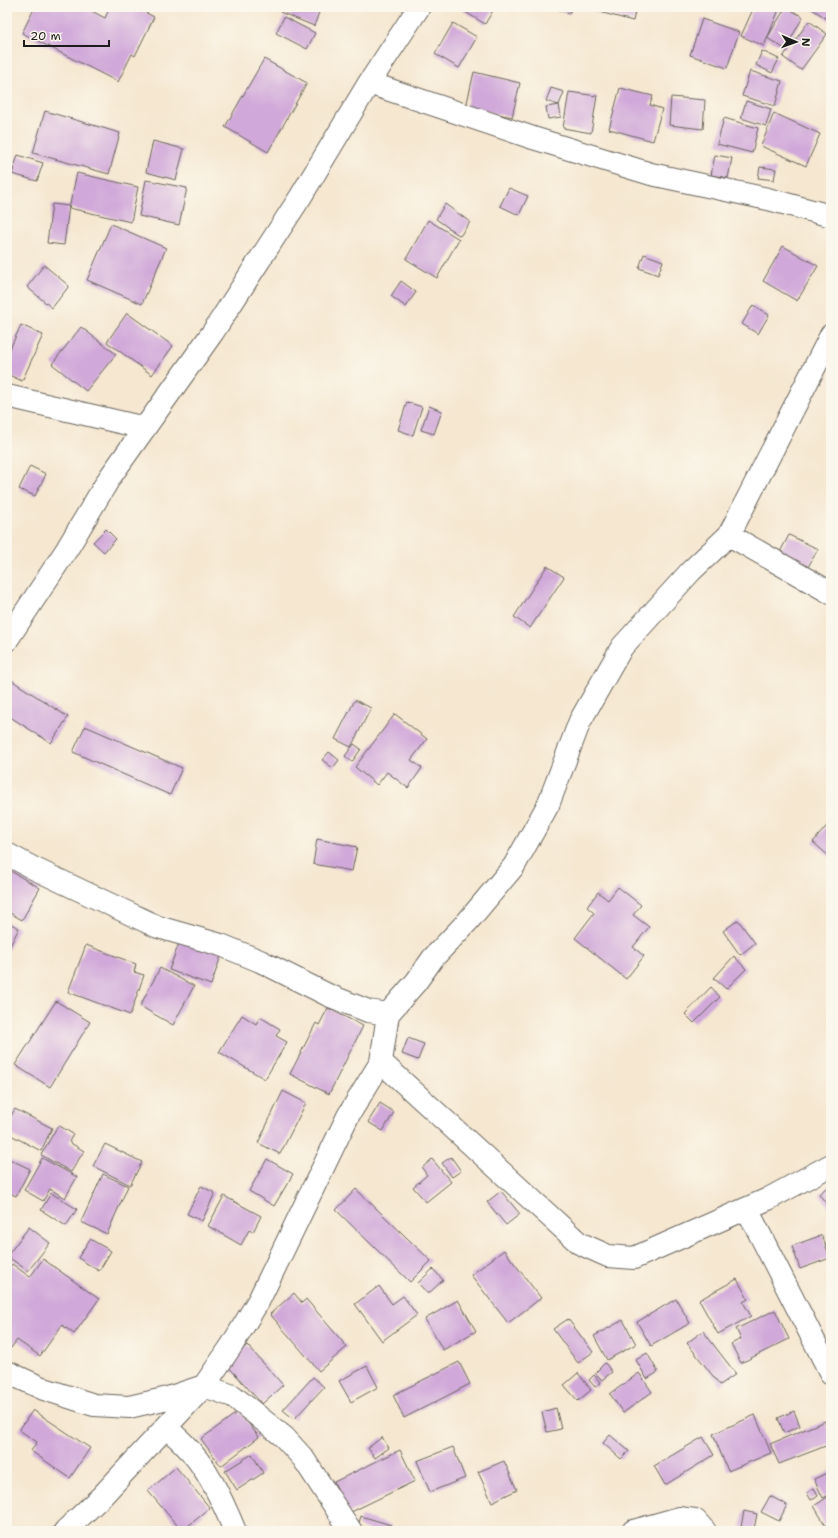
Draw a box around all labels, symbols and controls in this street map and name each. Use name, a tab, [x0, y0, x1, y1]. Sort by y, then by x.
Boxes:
scale bar	[24, 22, 109, 48]
north arrow	[776, 22, 816, 62]
text: 20 m	[30, 28, 61, 44]
text: N	[798, 38, 813, 47]

